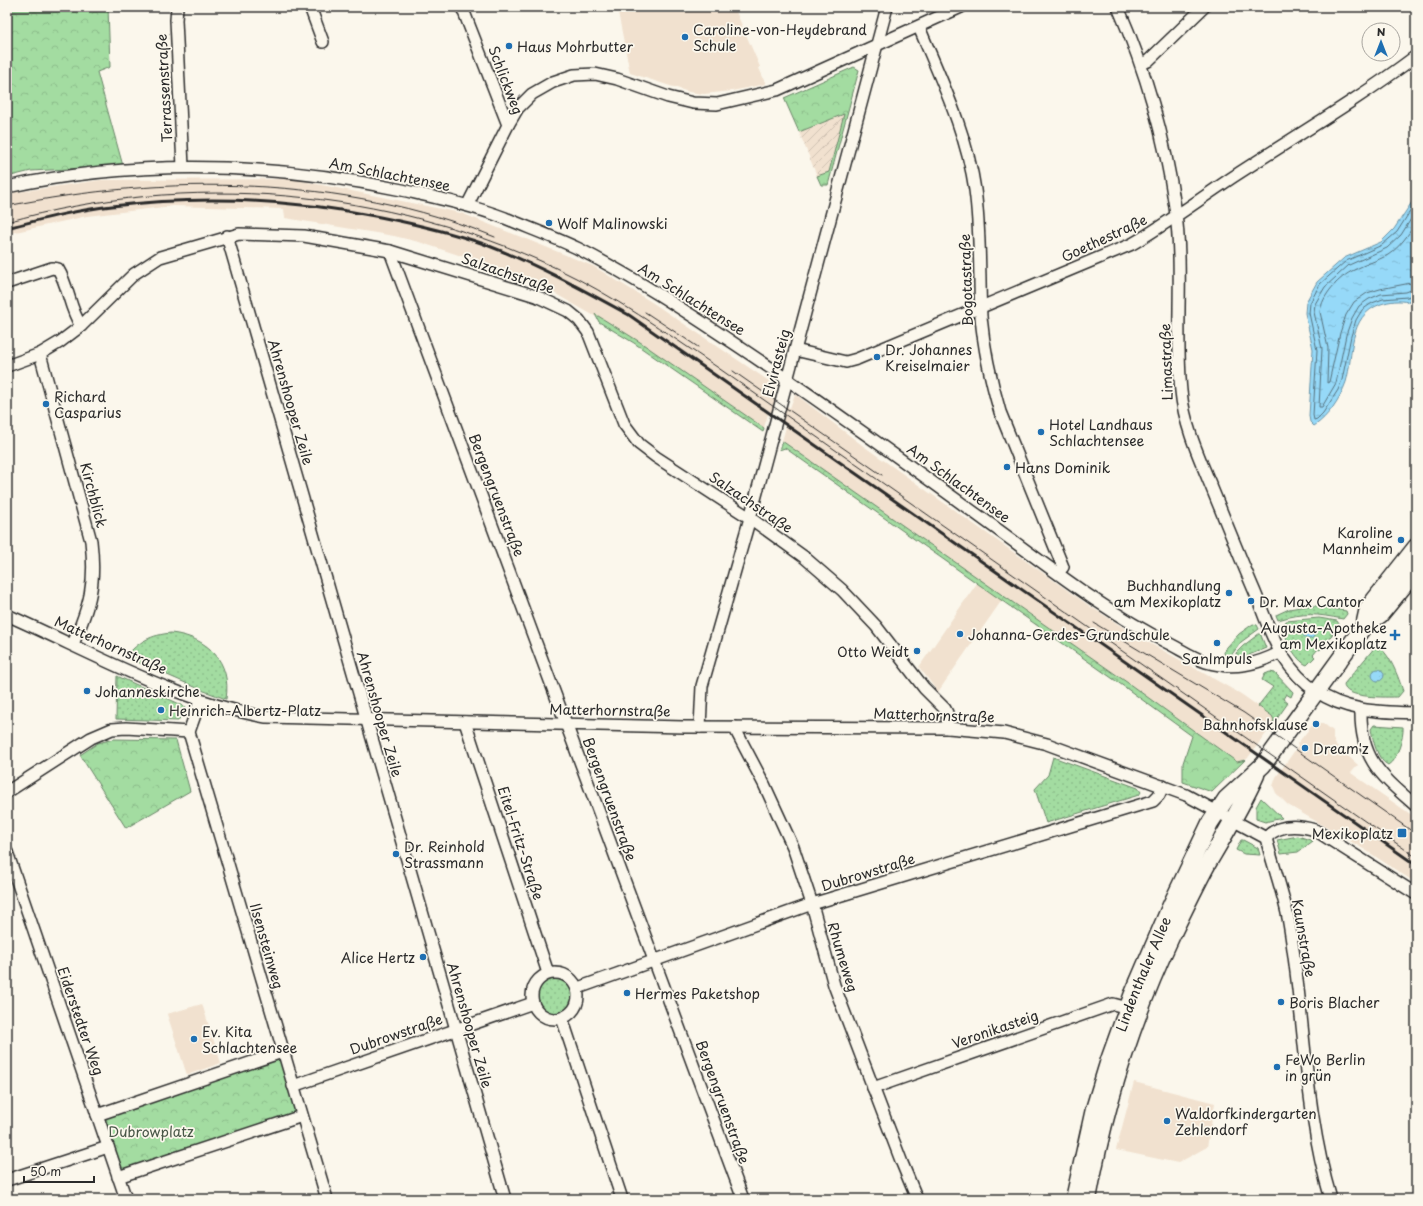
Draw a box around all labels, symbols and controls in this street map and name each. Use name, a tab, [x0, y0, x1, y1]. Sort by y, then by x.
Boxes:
place label: Caroline-von-Heydebrand Schule	[693, 19, 867, 56]
north arrow	[1361, 22, 1401, 62]
text: N	[1377, 23, 1386, 40]
marker: Caroline-von-Heydebrand Schule	[680, 32, 690, 42]
street label: Terrassenstraße	[151, 33, 177, 143]
place label: Haus Mohrbutter	[517, 36, 634, 57]
marker: Haus Mohrbutter	[504, 41, 514, 51]
street label: Schlickweg	[483, 42, 529, 118]
street label: Am Schlachtensee	[328, 152, 453, 196]
street label: Goethestraße	[1058, 209, 1150, 267]
place label: Wolf Malinowski	[557, 213, 668, 234]
marker: Wolf Malinowski	[544, 218, 554, 228]
street label: Bogotastraße	[954, 233, 978, 327]
street label: Salzachstraße	[459, 247, 557, 299]
street label: Am Schlachtensee	[634, 257, 750, 341]
street label: Limastraße	[1154, 323, 1178, 401]
street label: Elvirasteig	[757, 327, 795, 399]
street label: Ahrenshooper Zeile	[263, 337, 319, 468]
place label: Dr. Johannes Kreiselmaier	[885, 339, 972, 376]
marker: Dr. Johannes Kreiselmaier	[872, 352, 882, 362]
place label: Richard Casparius	[54, 386, 121, 423]
marker: Richard Casparius	[41, 399, 51, 409]
place label: Hotel Landhaus Schlachtensee	[1049, 414, 1153, 451]
marker: Hotel Landhaus Schlachtensee	[1036, 427, 1046, 437]
street label: Bergengruenstraße	[464, 431, 530, 559]
street label: Am Schlachtensee	[903, 438, 1015, 528]
place label: Hans Dominik	[1015, 457, 1111, 478]
street label: Kirchblick	[75, 460, 113, 530]
marker: Hans Dominik	[1002, 462, 1012, 472]
street label: Salzachstraße	[705, 466, 797, 538]
place label: Karoline Mannheim	[1322, 522, 1393, 559]
marker: Karoline Mannheim	[1396, 535, 1406, 545]
place label: Buchhandlung am Mexikoplatz	[1114, 575, 1221, 612]
marker: Buchhandlung am Mexikoplatz	[1224, 588, 1234, 598]
place label: Dr. Max Cantor	[1259, 591, 1364, 612]
marker: Dr. Max Cantor	[1246, 596, 1256, 606]
street label: Matterhornstraße	[51, 611, 171, 679]
place label: Augusta-Apotheke am Mexikoplatz	[1261, 617, 1387, 654]
place label: Johanna-Gerdes-Grundschule	[968, 624, 1170, 645]
marker: Johanna-Gerdes-Grundschule	[955, 629, 965, 639]
marker: Augusta-Apotheke am Mexikoplatz	[1390, 630, 1400, 640]
marker: SanImpuls	[1212, 638, 1222, 648]
place label: Otto Weidt	[837, 641, 909, 662]
marker: Otto Weidt	[912, 646, 922, 656]
place label: SanImpuls	[1182, 648, 1252, 669]
street label: Ahrenshooper Zeile	[352, 649, 408, 780]
place label: Johanneskirche	[95, 681, 200, 702]
marker: Johanneskirche	[82, 686, 92, 696]
street label: Matterhornstraße	[549, 698, 671, 722]
place label: Heinrich-Albertz-Platz	[169, 700, 321, 721]
street label: Matterhornstraße	[873, 702, 995, 728]
marker: Heinrich-Albertz-Platz	[156, 705, 166, 715]
place label: Bahnhofsklause	[1202, 714, 1308, 735]
marker: Bahnhofsklause	[1311, 719, 1321, 729]
street label: Bergengruenstraße	[578, 734, 642, 864]
place label: Dream'z	[1313, 738, 1369, 759]
marker: Dream'z	[1300, 743, 1310, 753]
street label: Eitel-Fritz-Straße	[493, 783, 549, 903]
place label: Mexikoplatz	[1312, 823, 1393, 844]
marker: Mexikoplatz	[1396, 827, 1408, 839]
place label: Dr. Reinhold Strassmann	[404, 836, 485, 873]
street label: Dubrowstraße	[819, 848, 917, 896]
marker: Dr. Reinhold Strassmann	[391, 849, 401, 859]
street label: Kaunstraße	[1287, 897, 1321, 979]
street label: Ilsensteinweg	[245, 901, 289, 991]
street label: Lindenthaler Allee	[1110, 913, 1176, 1034]
street label: Rhumeweg	[822, 919, 864, 995]
place label: Alice Hertz	[341, 947, 415, 968]
marker: Alice Hertz	[418, 952, 428, 962]
street label: Ahrenshooper Zeile	[442, 960, 498, 1091]
street label: Eiderstedter Weg	[53, 964, 109, 1078]
place label: Hermes Paketshop	[635, 983, 760, 1004]
marker: Hermes Paketshop	[622, 988, 632, 998]
place label: Boris Blacher	[1289, 992, 1380, 1013]
marker: Boris Blacher	[1276, 997, 1286, 1007]
street label: Veronikasteig	[949, 1004, 1041, 1054]
street label: Dubrowstraße	[347, 1008, 445, 1060]
place label: Ev. Kita Schlachtensee	[202, 1021, 298, 1058]
marker: Ev. Kita Schlachtensee	[189, 1034, 199, 1044]
street label: Bergengruenstraße	[691, 1037, 755, 1167]
place label: FeWo Berlin in grün	[1285, 1049, 1366, 1086]
marker: FeWo Berlin in grün	[1272, 1062, 1282, 1072]
place label: Waldorfkindergarten Zehlendorf	[1175, 1103, 1317, 1140]
marker: Waldorfkindergarten Zehlendorf	[1162, 1116, 1172, 1126]
park label: Dubrowplatz	[108, 1121, 194, 1142]
scale bar	[24, 1158, 94, 1184]
text: 50 m	[30, 1162, 61, 1180]

